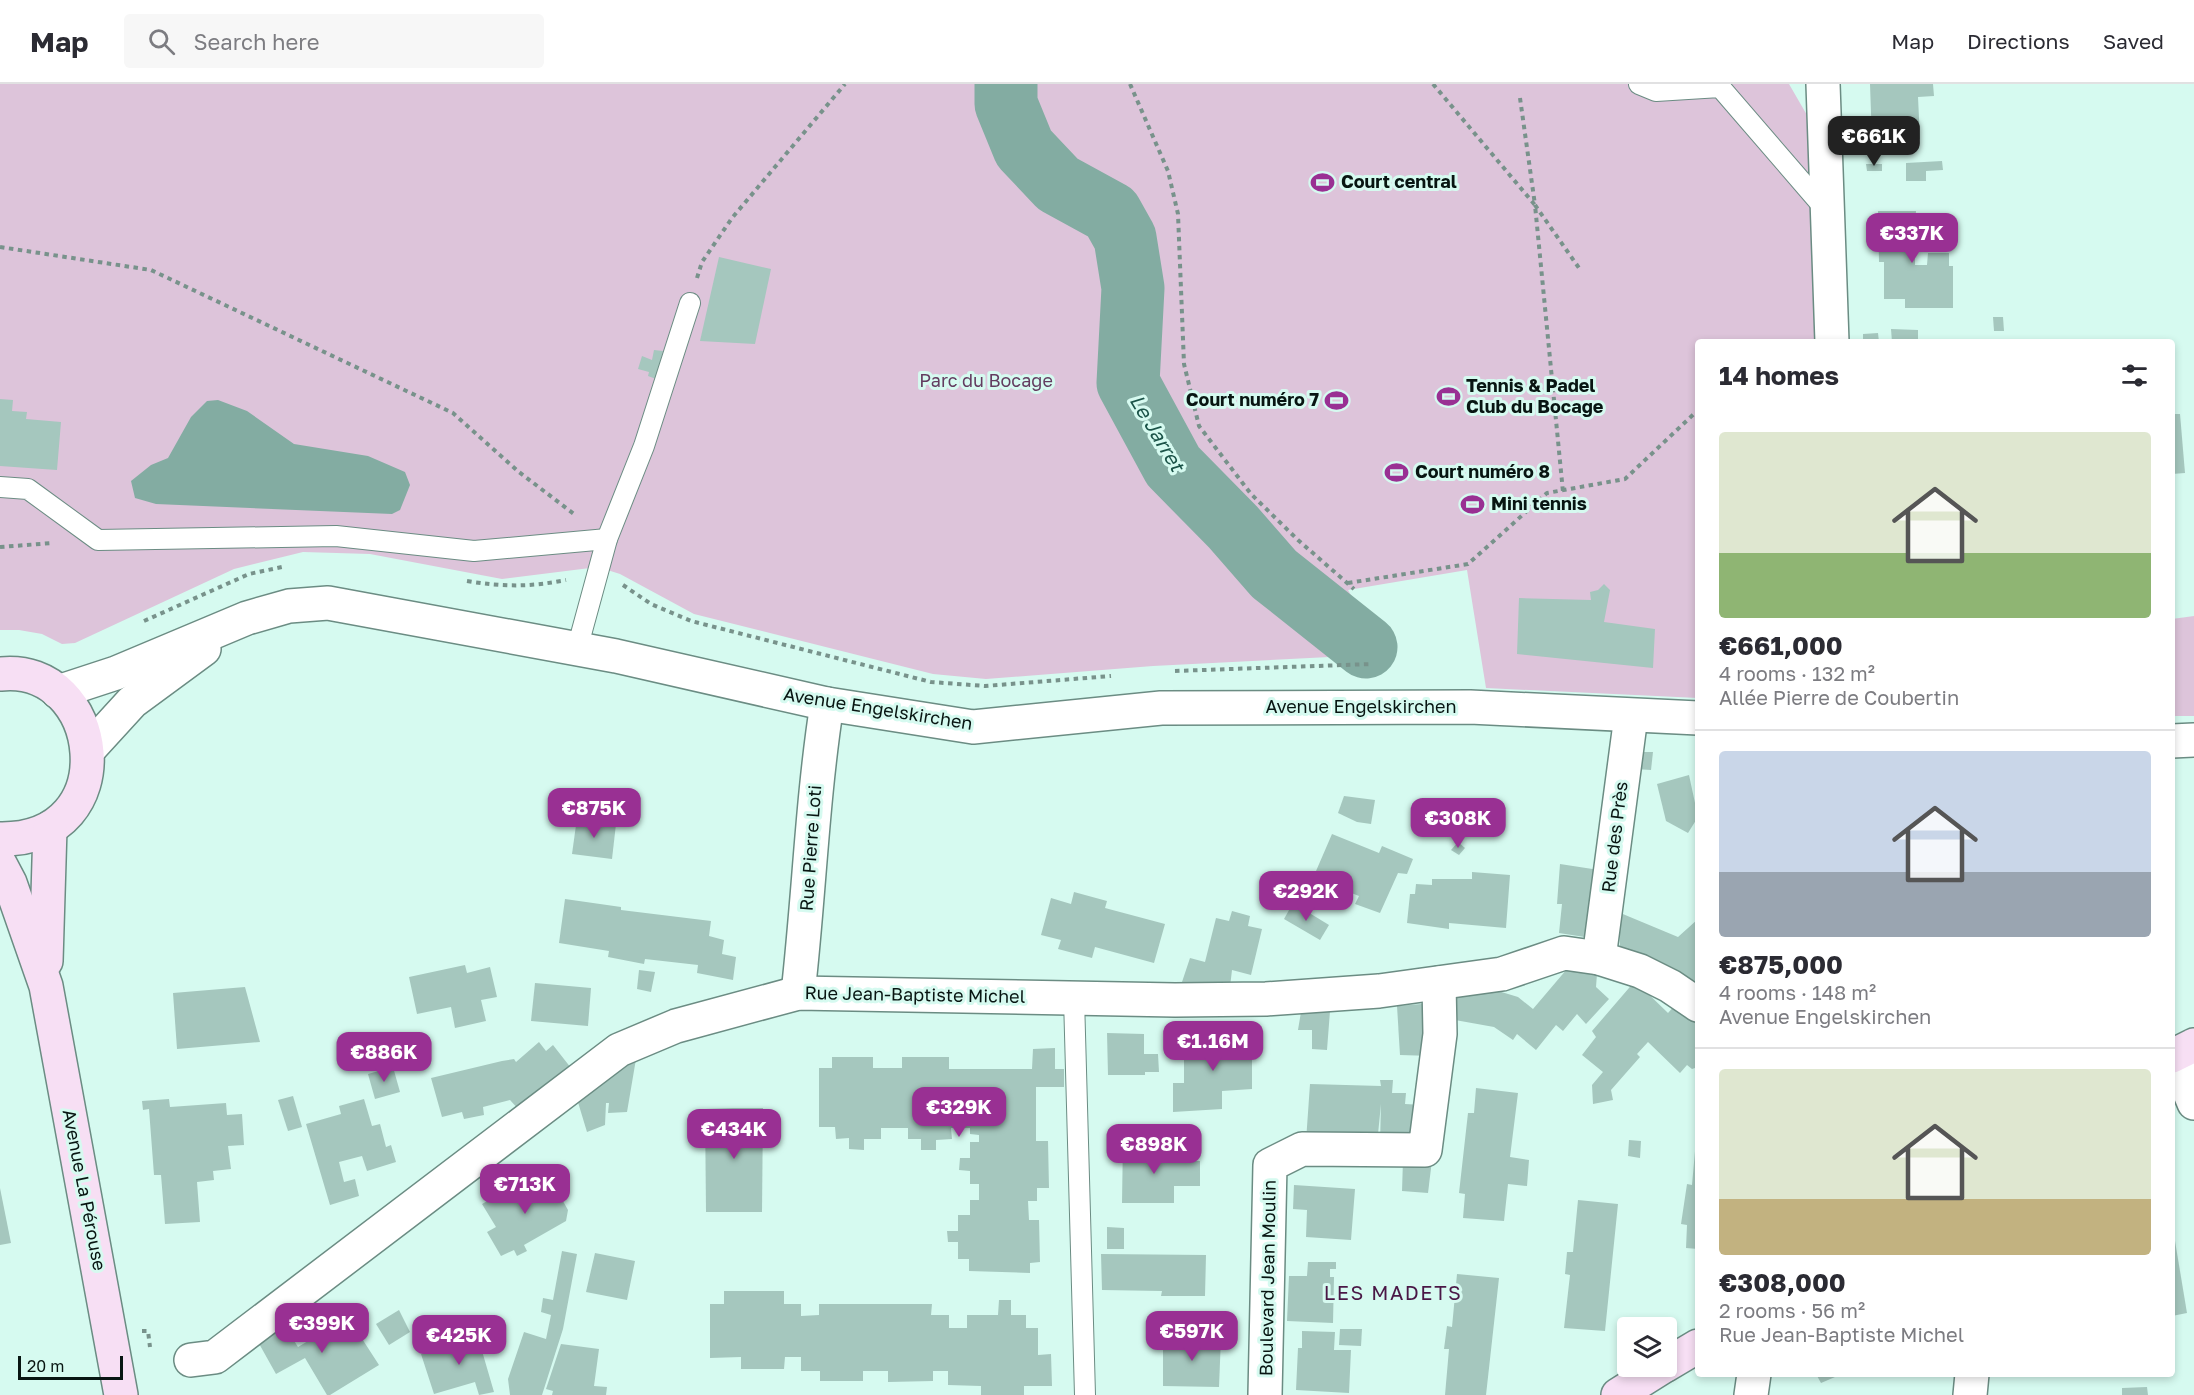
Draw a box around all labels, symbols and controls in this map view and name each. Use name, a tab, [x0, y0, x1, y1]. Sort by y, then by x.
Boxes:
search box	[124, 14, 544, 68]
text: Map	[30, 25, 88, 58]
icon: search	[145, 25, 178, 58]
text: Search here	[193, 28, 319, 55]
text: Map	[1891, 28, 1934, 54]
text: Directions	[1967, 28, 2070, 54]
text: Saved	[2103, 28, 2164, 54]
pin: €661K	[1832, 116, 1916, 167]
text: €661K	[1842, 123, 1906, 147]
sports icon: Court central	[1310, 169, 1336, 195]
place label: Court central	[1341, 170, 1457, 192]
pin: €337K	[1870, 213, 1954, 264]
text: €337K	[1880, 220, 1944, 244]
icon: filters	[2118, 359, 2151, 392]
text: 14 homes	[1719, 360, 1839, 391]
park label: Parc du Bocage	[919, 369, 1053, 391]
place label: Tennis & Padel Club du Bocage	[1466, 374, 1604, 417]
sports icon: Tennis & Padel Club du Bocage	[1435, 383, 1461, 409]
sports icon: Court numéro 7	[1324, 387, 1350, 413]
place label: Court numéro 7	[1186, 388, 1319, 410]
water label: Le Jarret	[1126, 390, 1191, 477]
sports icon: Court numéro 8	[1384, 459, 1410, 485]
place label: Court numéro 8	[1415, 460, 1550, 482]
icon: home	[1881, 471, 1989, 579]
sports icon: Mini tennis	[1460, 491, 1486, 517]
place label: Mini tennis	[1491, 492, 1587, 514]
text: €661,000	[1719, 630, 1843, 661]
text: 4 rooms · 132 m²	[1719, 661, 1875, 685]
street label: Avenue Engelskirchen	[782, 682, 974, 734]
text: Allée Pierre de Coubertin	[1719, 685, 1959, 709]
street label: Avenue Engelskirchen	[1265, 695, 1457, 717]
street label: Rue des Près	[1596, 780, 1632, 894]
street label: Rue Pierre Loti	[795, 784, 825, 912]
pin: €875K	[552, 788, 636, 839]
icon: home	[1881, 790, 1989, 898]
text: €875K	[562, 795, 626, 819]
pin: €308K	[1416, 798, 1500, 849]
text: €308K	[1425, 805, 1491, 829]
pin: €292K	[1264, 871, 1348, 922]
text: €292K	[1273, 878, 1339, 902]
text: €875,000	[1719, 949, 1843, 980]
text: 4 rooms · 148 m²	[1719, 980, 1876, 1004]
street label: Rue Jean-Baptiste Michel	[805, 981, 1026, 1007]
text: Avenue Engelskirchen	[1719, 1004, 1931, 1028]
pin: €1.16M	[1164, 1021, 1262, 1072]
text: €1.16M	[1177, 1028, 1249, 1052]
pin: €886K	[342, 1032, 426, 1083]
text: €886K	[351, 1039, 417, 1063]
pin: €329K	[917, 1087, 1001, 1138]
text: €329K	[926, 1094, 992, 1118]
street label: Avenue La Pérouse	[59, 1107, 111, 1272]
icon: home	[1881, 1108, 1989, 1216]
pin: €434K	[692, 1109, 776, 1160]
text: €434K	[701, 1116, 767, 1140]
pin: €898K	[1112, 1124, 1196, 1175]
text: €898K	[1121, 1131, 1187, 1155]
pin: €713K	[483, 1164, 567, 1215]
text: €713K	[494, 1171, 556, 1195]
street label: Boulevard Jean Moulin	[1254, 1180, 1280, 1376]
text: €308,000	[1719, 1267, 1846, 1298]
district label: LES MADETS	[1324, 1280, 1462, 1304]
text: 2 rooms · 56 m²	[1719, 1298, 1865, 1322]
pin: €399K	[280, 1303, 364, 1354]
text: €399K	[289, 1310, 355, 1334]
pin: €597K	[1150, 1311, 1234, 1362]
pin: €425K	[417, 1315, 501, 1366]
map controls	[1617, 1317, 1677, 1377]
button: layers	[1617, 1317, 1677, 1377]
text: €597K	[1160, 1318, 1224, 1342]
text: €425K	[426, 1322, 492, 1346]
text: Rue Jean-Baptiste Michel	[1719, 1322, 1964, 1346]
scale bar	[18, 1353, 123, 1380]
text: 20 m	[27, 1356, 64, 1376]

